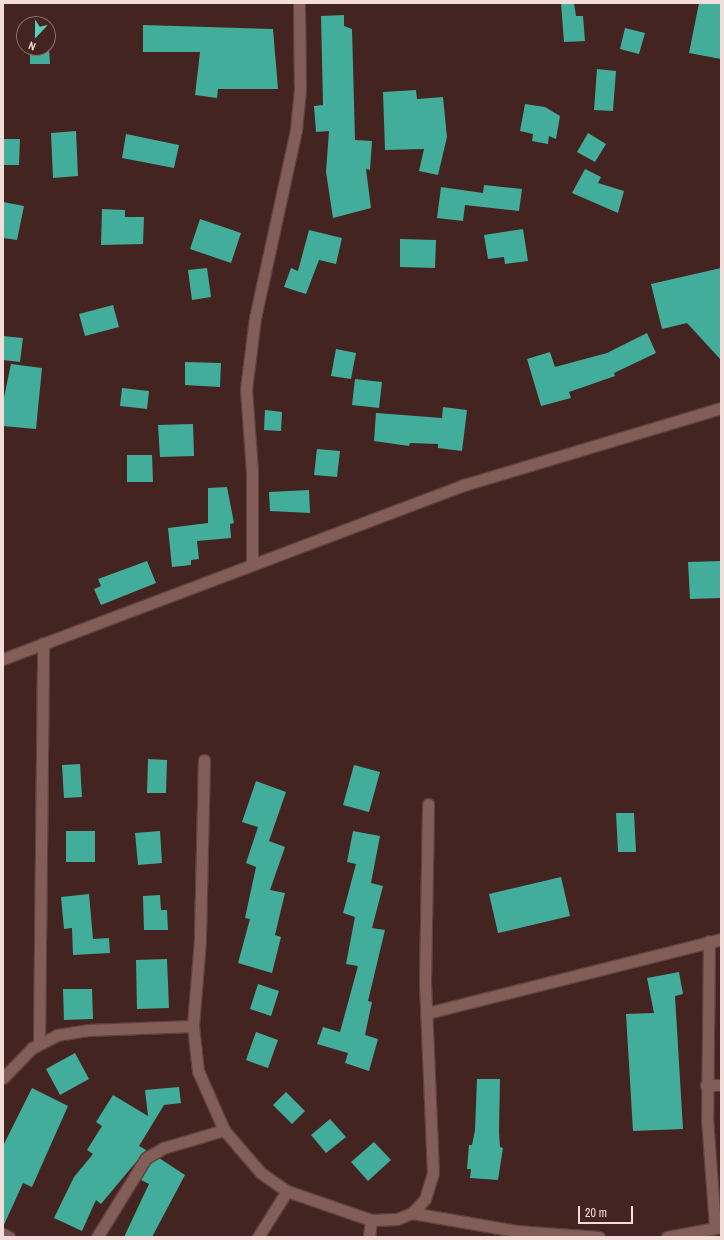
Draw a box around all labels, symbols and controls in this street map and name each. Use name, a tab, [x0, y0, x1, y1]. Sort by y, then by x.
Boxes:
north arrow	[16, 16, 56, 56]
text: N	[26, 38, 38, 54]
scale bar	[580, 1198, 635, 1224]
text: 20 m	[585, 1205, 607, 1221]

